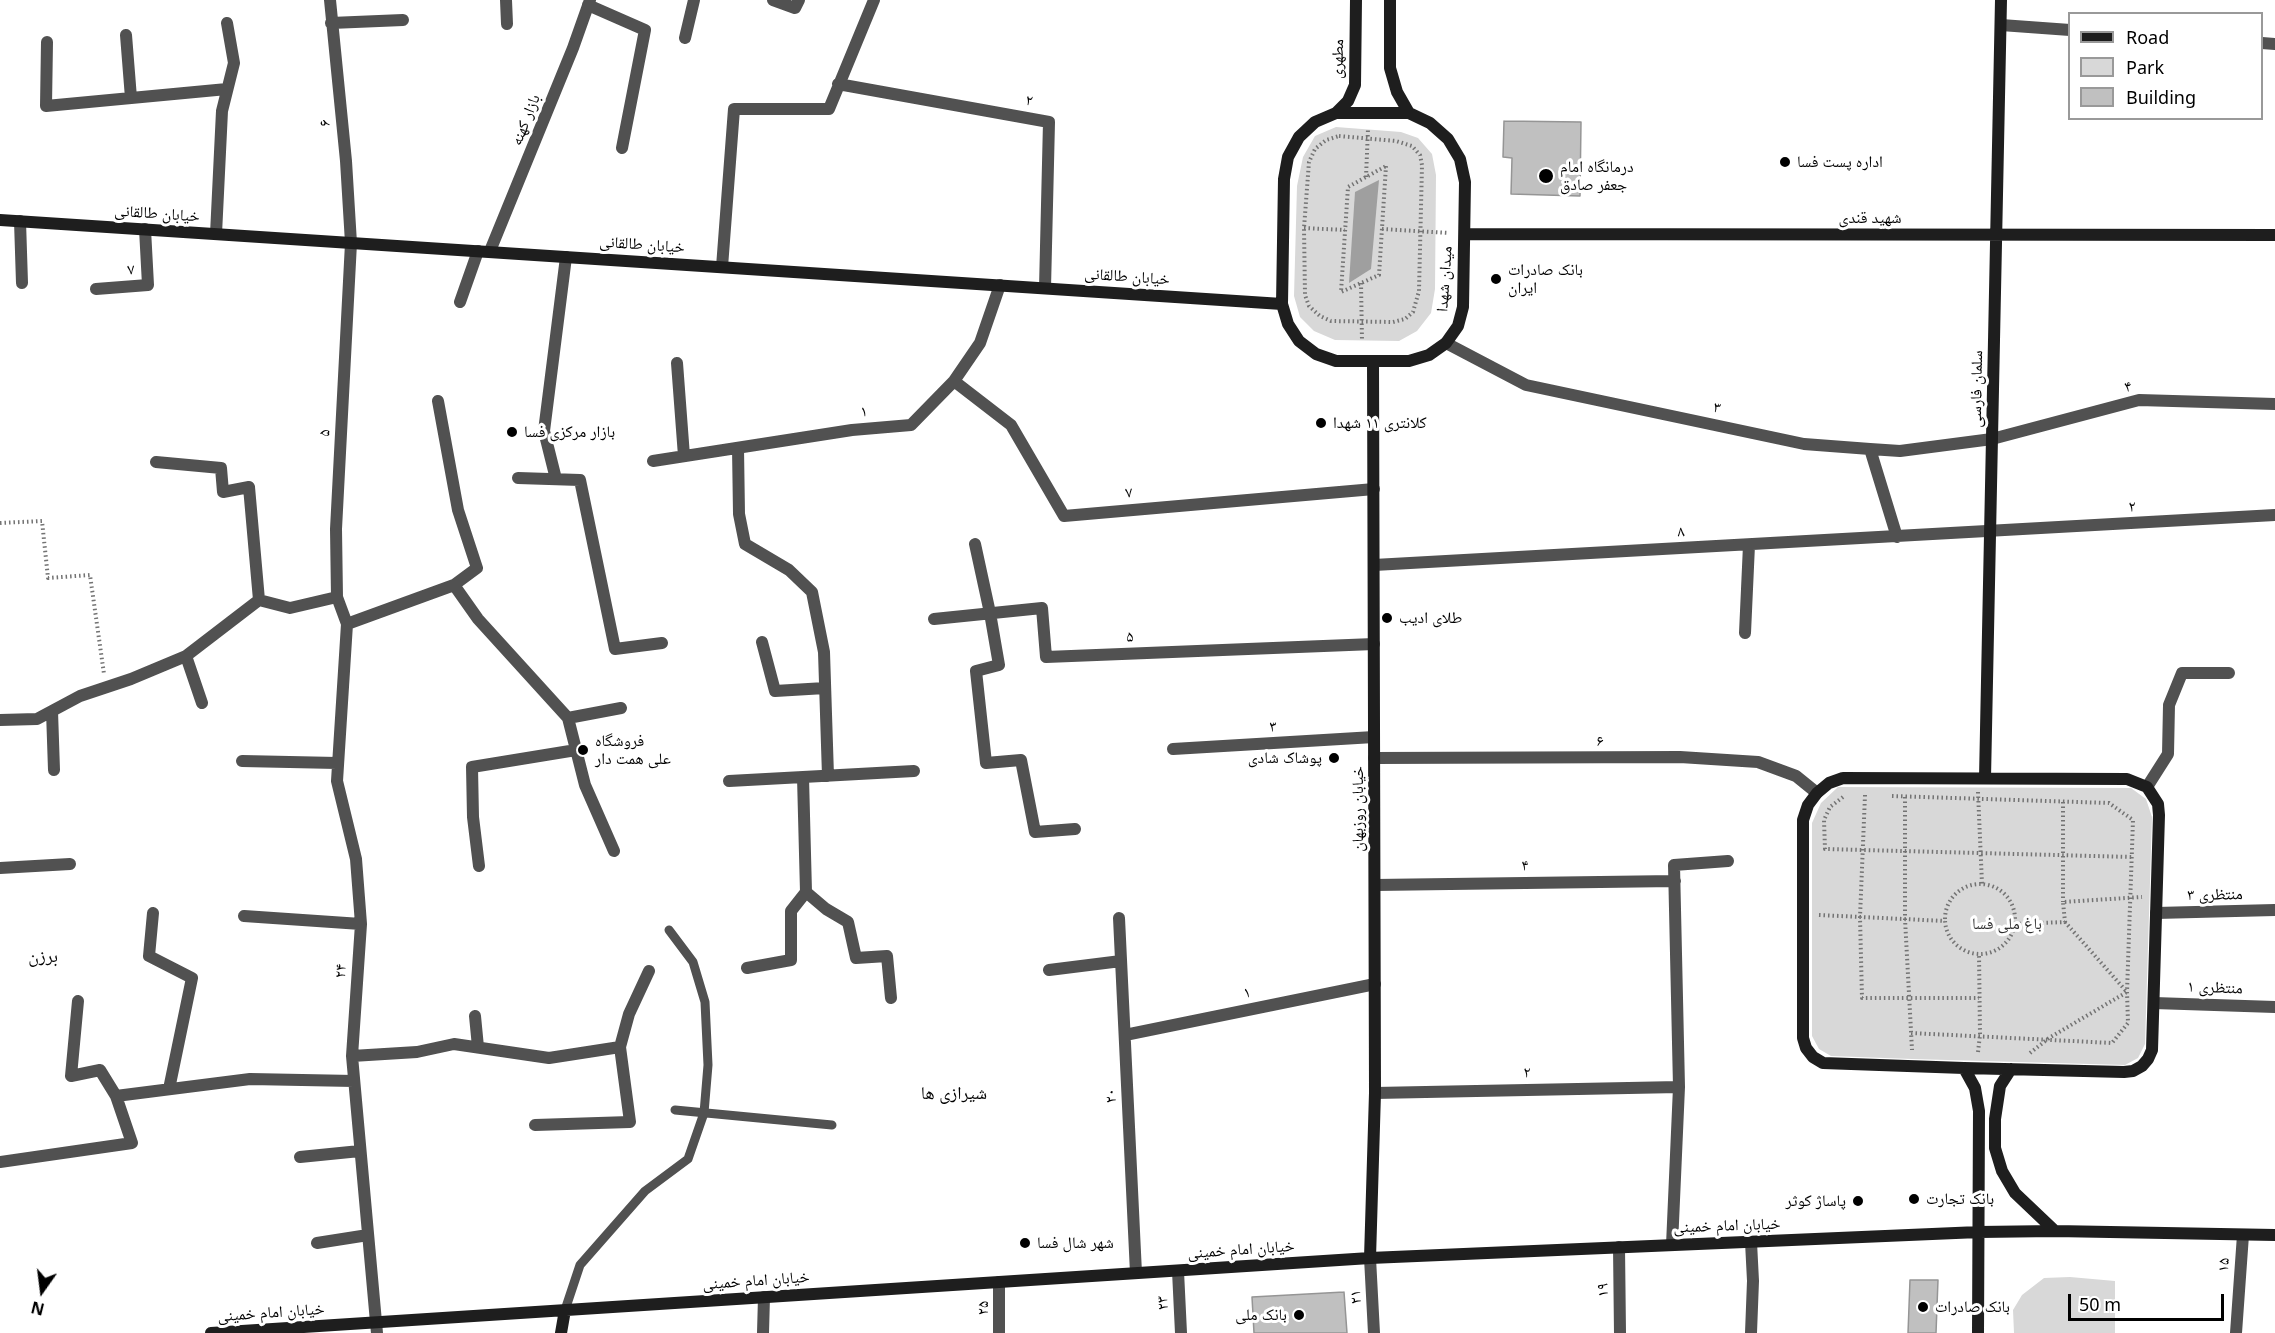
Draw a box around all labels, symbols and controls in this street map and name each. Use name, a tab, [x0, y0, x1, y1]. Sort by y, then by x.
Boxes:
legend	[2068, 12, 2263, 120]
text: Road	[2126, 25, 2169, 49]
street label: مطهری	[1328, 39, 1348, 79]
text: Park	[2126, 55, 2164, 79]
text: Building	[2126, 85, 2196, 109]
street label: ۲	[1024, 91, 1034, 111]
street label: بازار کهنه	[507, 92, 545, 148]
street label: ۶	[315, 118, 335, 128]
place label: اداره پست فسا	[1797, 152, 1883, 172]
marker: اداره پست فسا	[1778, 155, 1792, 169]
place label: درمانگاه امام جعفر صادق	[1560, 157, 1634, 195]
marker: درمانگاه امام جعفر صادق	[1537, 167, 1555, 185]
street label: خیابان طالقانی	[114, 201, 200, 227]
street label: شهید قندی	[1839, 208, 1901, 228]
street label: خیابان طالقانی	[599, 232, 685, 258]
street label: میدان شهدا	[1433, 245, 1457, 313]
street label: ۷	[127, 260, 135, 280]
place label: بانک صادرات ایران	[1508, 260, 1583, 298]
street label: خیابان طالقانی	[1084, 264, 1170, 290]
marker: بانک صادرات ایران	[1489, 272, 1503, 286]
street label: سلمان فارسی	[1967, 350, 1987, 428]
street label: ۴	[2122, 377, 2134, 397]
street label: ۳	[1711, 398, 1723, 418]
street label: ۱	[860, 402, 868, 422]
place label: کلانتری ۱۱ شهدا	[1333, 413, 1427, 433]
marker: کلانتری ۱۱ شهدا	[1314, 416, 1328, 430]
place label: بازار مرکزی فسا	[524, 422, 615, 442]
marker: بازار مرکزی فسا	[505, 425, 519, 439]
street label: ۵	[315, 429, 335, 437]
street label: ۷	[1125, 483, 1133, 503]
street label: ۲	[2128, 497, 2136, 517]
street label: ۸	[1677, 522, 1685, 542]
place label: طلای ادیب	[1399, 608, 1462, 628]
marker: طلای ادیب	[1380, 611, 1394, 625]
street label: ۵	[1126, 627, 1134, 647]
street label: ۳	[1269, 717, 1277, 737]
place label: فروشگاه علی همت دار	[595, 731, 671, 769]
street label: ۶	[1596, 731, 1604, 751]
marker: فروشگاه علی همت دار	[576, 743, 590, 757]
place label: پوشاک شادی	[1248, 748, 1322, 768]
marker: پوشاک شادی	[1327, 751, 1341, 765]
street label: خیابان روزبهان	[1348, 766, 1368, 852]
street label: ۴	[1521, 856, 1529, 876]
street label: منتظری ۳	[2187, 885, 2243, 905]
park label: باغ ملی فسا	[1972, 914, 2042, 934]
district label: برزن	[28, 946, 58, 968]
street label: ۲۴	[331, 963, 351, 979]
street label: منتظری ۱	[2187, 977, 2243, 999]
street label: ۱	[1241, 983, 1253, 1003]
street label: ۲	[1523, 1063, 1531, 1083]
district label: شیرازی ها	[921, 1083, 987, 1105]
street label: ۲۰	[1101, 1088, 1121, 1104]
place label: بانک تجارت	[1926, 1189, 1994, 1209]
place label: پاساژ کوثر	[1785, 1191, 1846, 1211]
marker: بانک تجارت	[1907, 1192, 1921, 1206]
marker: پاساژ کوثر	[1851, 1194, 1865, 1208]
street label: خیابان امام خمینی	[1673, 1215, 1781, 1237]
place label: شهر شال فسا	[1037, 1233, 1114, 1253]
marker: شهر شال فسا	[1018, 1236, 1032, 1250]
street label: خیابان امام خمینی	[1187, 1237, 1295, 1263]
street label: ۱۵	[2214, 1257, 2234, 1273]
north arrow	[12, 1261, 72, 1321]
street label: خیابان امام خمینی	[702, 1268, 810, 1294]
scale bar	[2071, 1282, 2227, 1320]
street label: ۱۹	[1593, 1283, 1613, 1297]
street label: ۲۱	[1346, 1289, 1366, 1305]
text: 50 m	[2079, 1292, 2121, 1316]
street label: ۲۳	[1153, 1295, 1173, 1311]
text: N	[29, 1296, 47, 1321]
place label: بانک صادرات	[1935, 1297, 2010, 1317]
street label: خیابان امام خمینی	[217, 1300, 325, 1326]
marker: بانک صادرات	[1916, 1300, 1930, 1314]
street label: ۲۵	[973, 1301, 993, 1315]
place label: بانک ملی	[1235, 1305, 1287, 1325]
marker: بانک ملی	[1292, 1308, 1306, 1322]

